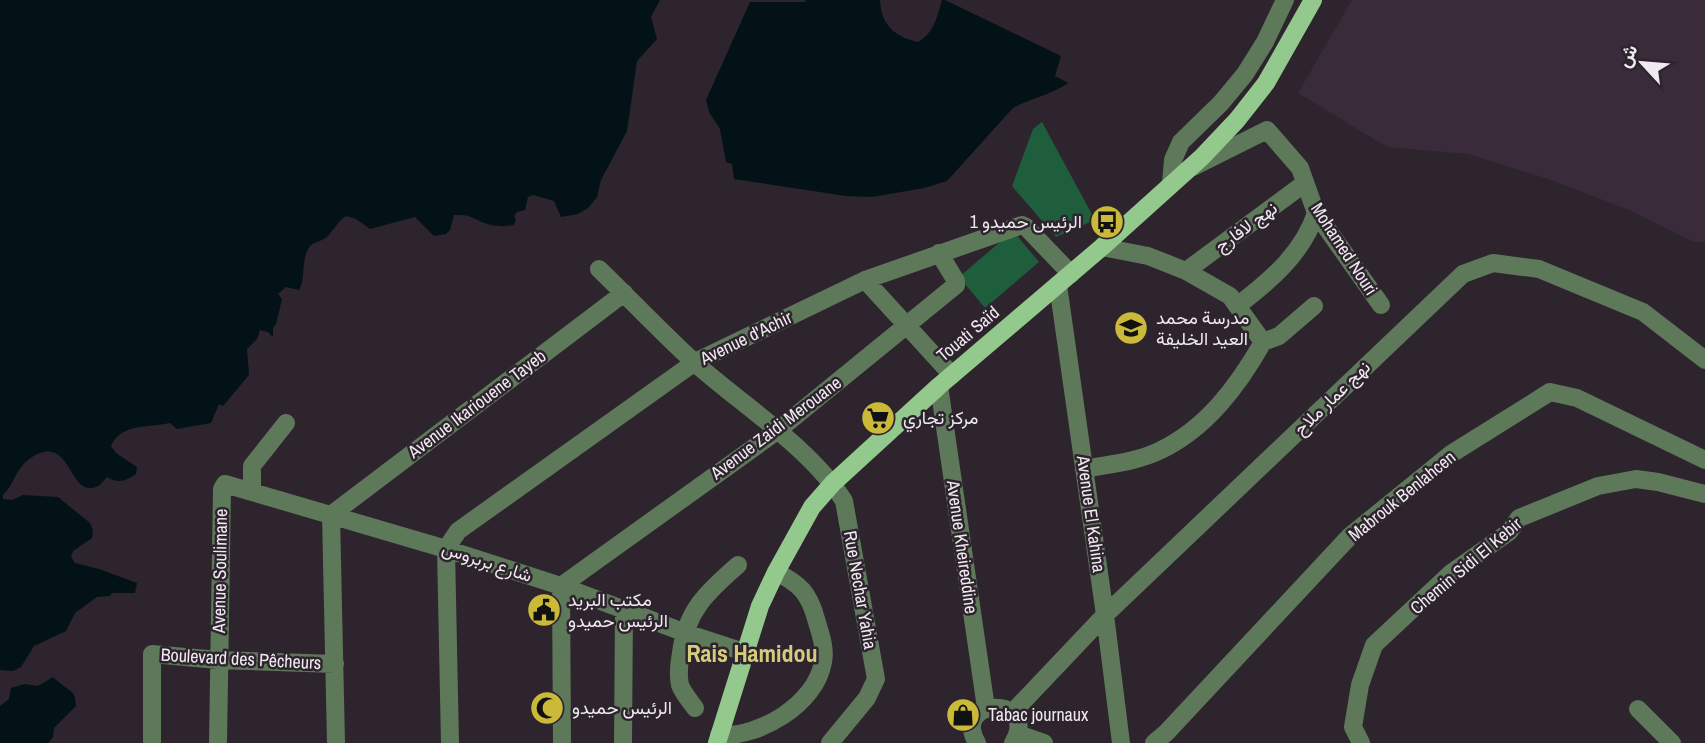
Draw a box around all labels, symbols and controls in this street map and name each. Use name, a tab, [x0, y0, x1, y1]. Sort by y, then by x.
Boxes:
north arrow	[1607, 28, 1677, 98]
text: ش	[1610, 39, 1643, 72]
street label: نهج لافارج	[1209, 195, 1282, 258]
street label: Mohamed Nouri	[1305, 198, 1384, 300]
bus stop icon: الرئيس حميدو 1	[1088, 203, 1126, 241]
place label: الرئيس حميدو 1	[970, 209, 1082, 234]
street label: Touati Saïd	[931, 300, 1004, 367]
street label: Avenue d'Achir	[695, 304, 796, 371]
place label: مدرسة محمد العيد الخليفة	[1156, 305, 1249, 351]
school or university icon: مدرسة محمد العيد الخليفة	[1112, 309, 1150, 347]
street label: Avenue Ikariouene Tayeb	[402, 343, 551, 464]
street label: نهج عمار ملاح	[1288, 355, 1375, 441]
street label: Avenue Zaidi Merouane	[704, 370, 846, 486]
supermarket icon: مركز تجاري	[859, 399, 897, 437]
place label: مركز تجاري	[903, 405, 978, 433]
street label: Mabrouk Benlahcen	[1343, 445, 1461, 547]
street label: Avenue El Kahina	[1071, 453, 1112, 574]
street label: Avenue Kheireddine	[941, 478, 984, 615]
street label: Avenue Soulimane	[206, 509, 233, 634]
street label: Chemin Sidi El Kebir	[1405, 511, 1527, 620]
street label: Rue Nechar Yahia	[838, 529, 883, 651]
street label: شارع بربروس	[439, 535, 535, 588]
place label: مكتب البريد الرئيس حميدو	[568, 587, 668, 633]
public building icon: مكتب البريد الرئيس حميدو	[525, 591, 563, 629]
district label: Rais Hamidou	[686, 637, 818, 669]
street label: Boulevard des Pêcheurs	[160, 642, 322, 675]
mosque icon: الرئيس حميدو	[528, 689, 566, 727]
place label: الرئيس حميدو	[572, 695, 672, 720]
shop icon: Tabac journaux	[944, 696, 982, 734]
place label: Tabac journaux	[988, 702, 1089, 727]

